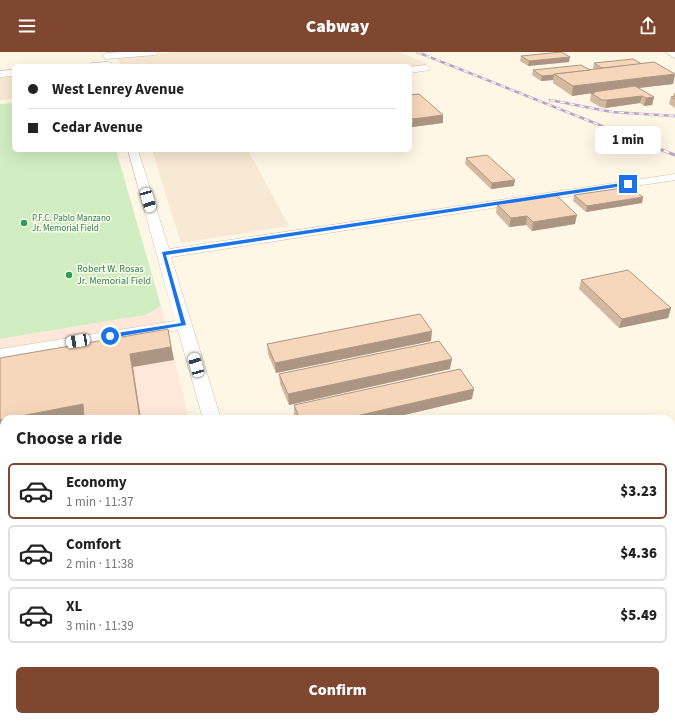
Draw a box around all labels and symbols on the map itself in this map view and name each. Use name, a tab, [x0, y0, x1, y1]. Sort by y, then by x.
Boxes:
callout: 1 min	[595, 126, 661, 154]
route end	[619, 175, 637, 193]
car	[139, 187, 157, 213]
place label: P.F.C. Pablo Manzano Jr. Memorial Field	[32, 212, 111, 235]
marker: P.F.C. Pablo Manzano Jr. Memorial Field	[19, 218, 29, 228]
place label: Robert W. Rosas Jr. Memorial Field	[77, 262, 151, 288]
marker: Robert W. Rosas Jr. Memorial Field	[64, 270, 74, 280]
route start	[101, 327, 119, 345]
car	[65, 333, 91, 349]
car	[187, 352, 205, 378]

